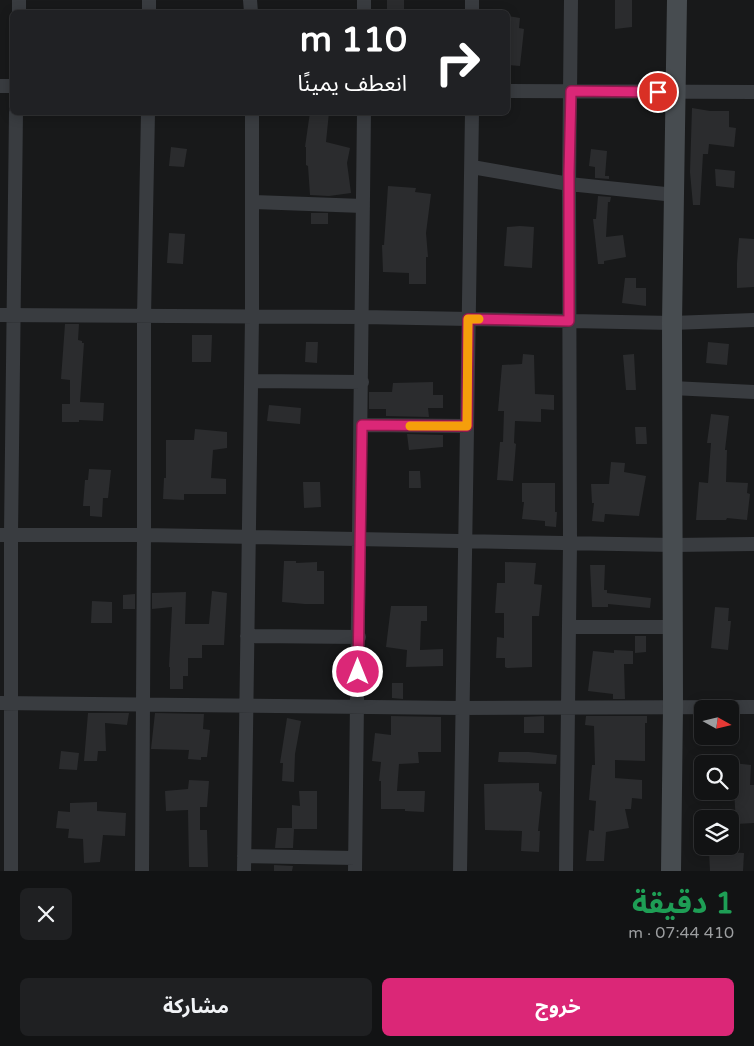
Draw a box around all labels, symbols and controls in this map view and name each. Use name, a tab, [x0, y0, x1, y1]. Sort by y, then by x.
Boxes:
text: 110 m	[300, 19, 407, 61]
icon: right	[425, 30, 490, 95]
text: انعطف يمينًا	[297, 71, 407, 97]
pin	[637, 71, 679, 113]
icon: arrive	[644, 78, 672, 106]
position arrow	[331, 645, 383, 697]
north arrow	[694, 700, 739, 745]
map controls	[694, 700, 739, 855]
button: search	[694, 755, 739, 800]
button: layers	[694, 810, 739, 855]
text: 1 دقيقة	[632, 885, 734, 922]
button: close	[20, 888, 72, 940]
text: 410 m · 07:44	[628, 923, 734, 943]
button: مشاركة	[20, 978, 372, 1036]
button: خروج	[382, 978, 734, 1036]

